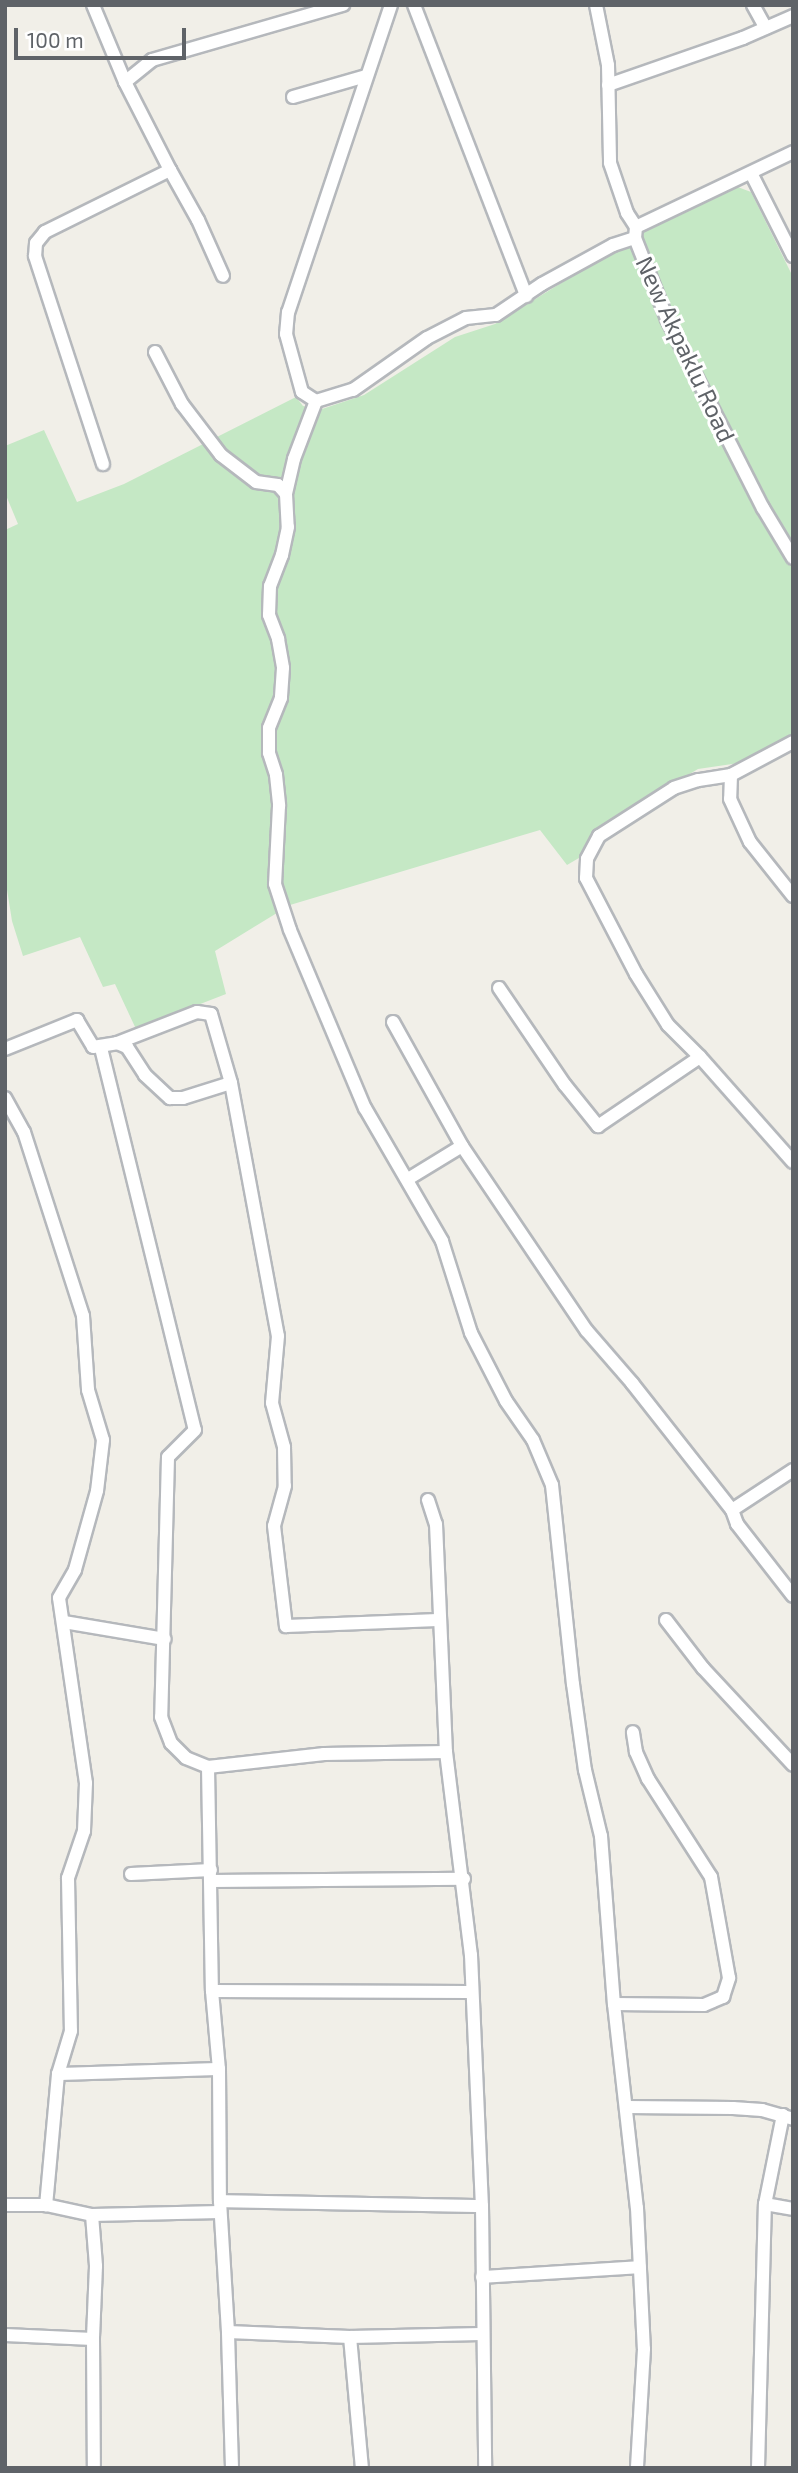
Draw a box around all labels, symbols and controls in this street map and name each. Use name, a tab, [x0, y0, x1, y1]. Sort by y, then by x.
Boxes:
scale bar	[18, 14, 189, 58]
text: 100 m	[27, 27, 84, 52]
street label: New Akpaklu Road	[630, 251, 742, 447]

